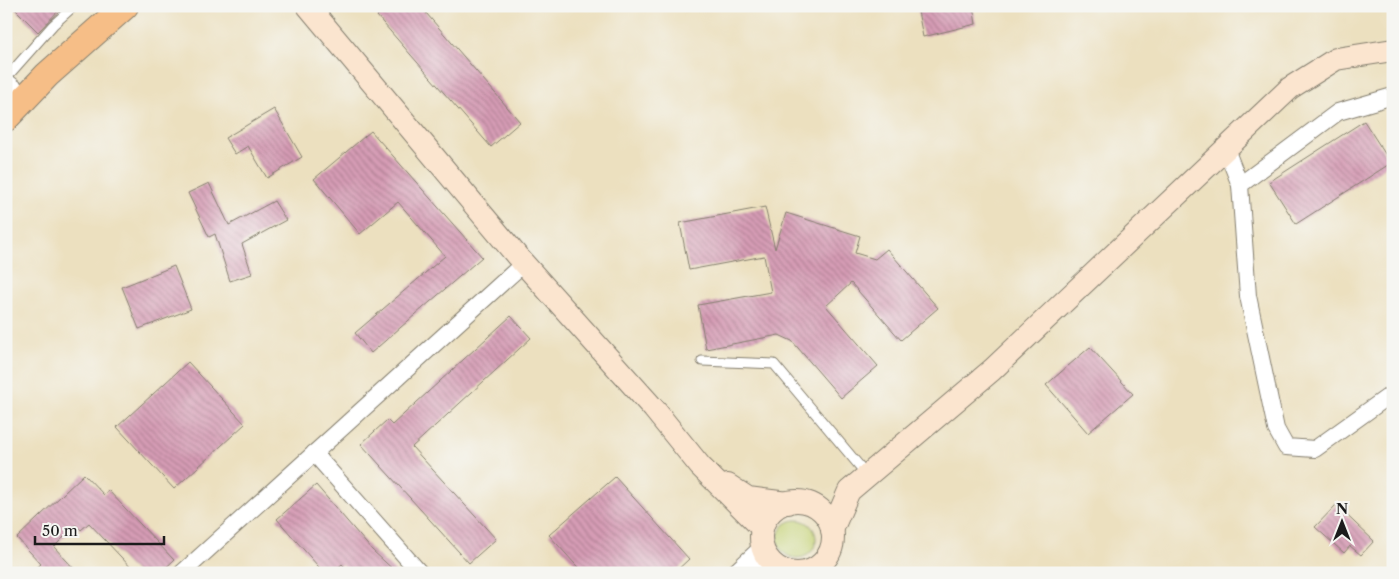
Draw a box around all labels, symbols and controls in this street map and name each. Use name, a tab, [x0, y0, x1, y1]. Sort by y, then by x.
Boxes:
north arrow	[1316, 496, 1366, 546]
text: N	[1336, 500, 1348, 518]
scale bar	[35, 514, 164, 546]
text: 50 m	[42, 521, 78, 540]

